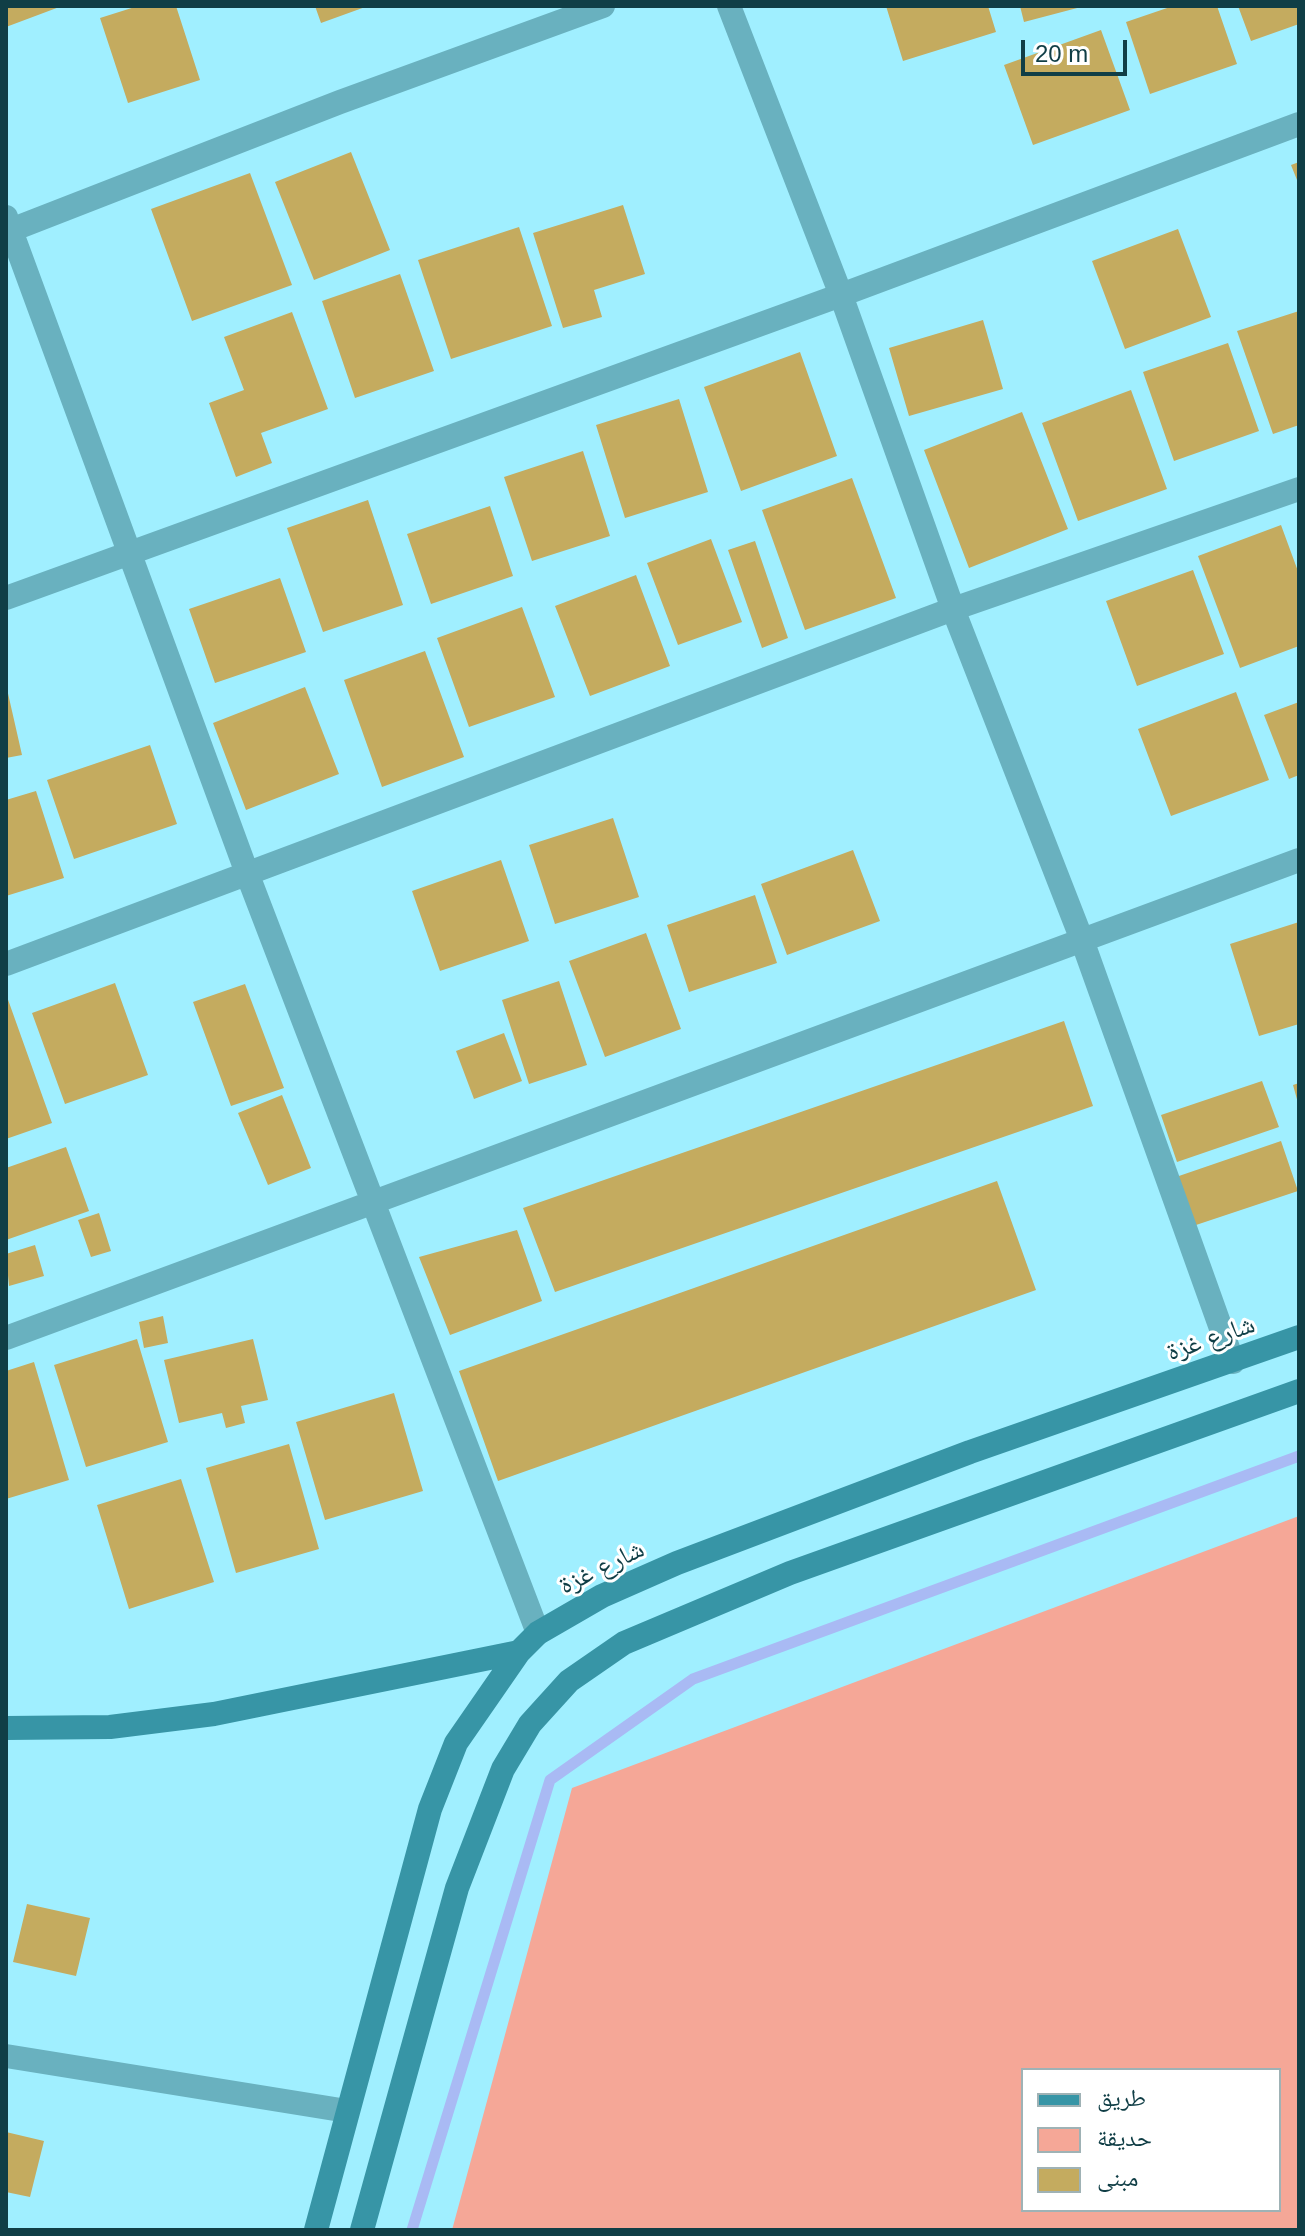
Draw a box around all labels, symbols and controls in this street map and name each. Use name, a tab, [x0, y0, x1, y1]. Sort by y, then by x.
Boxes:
scale bar	[1025, 24, 1131, 74]
text: 20 m	[1035, 40, 1088, 67]
street label: شارع غزة	[1163, 1309, 1259, 1369]
street label: شارع غزة	[554, 1534, 650, 1602]
legend	[1021, 2068, 1281, 2212]
text: طريق	[1097, 2084, 1146, 2111]
text: حديقة	[1097, 2124, 1152, 2151]
text: مبنى	[1097, 2164, 1138, 2191]

